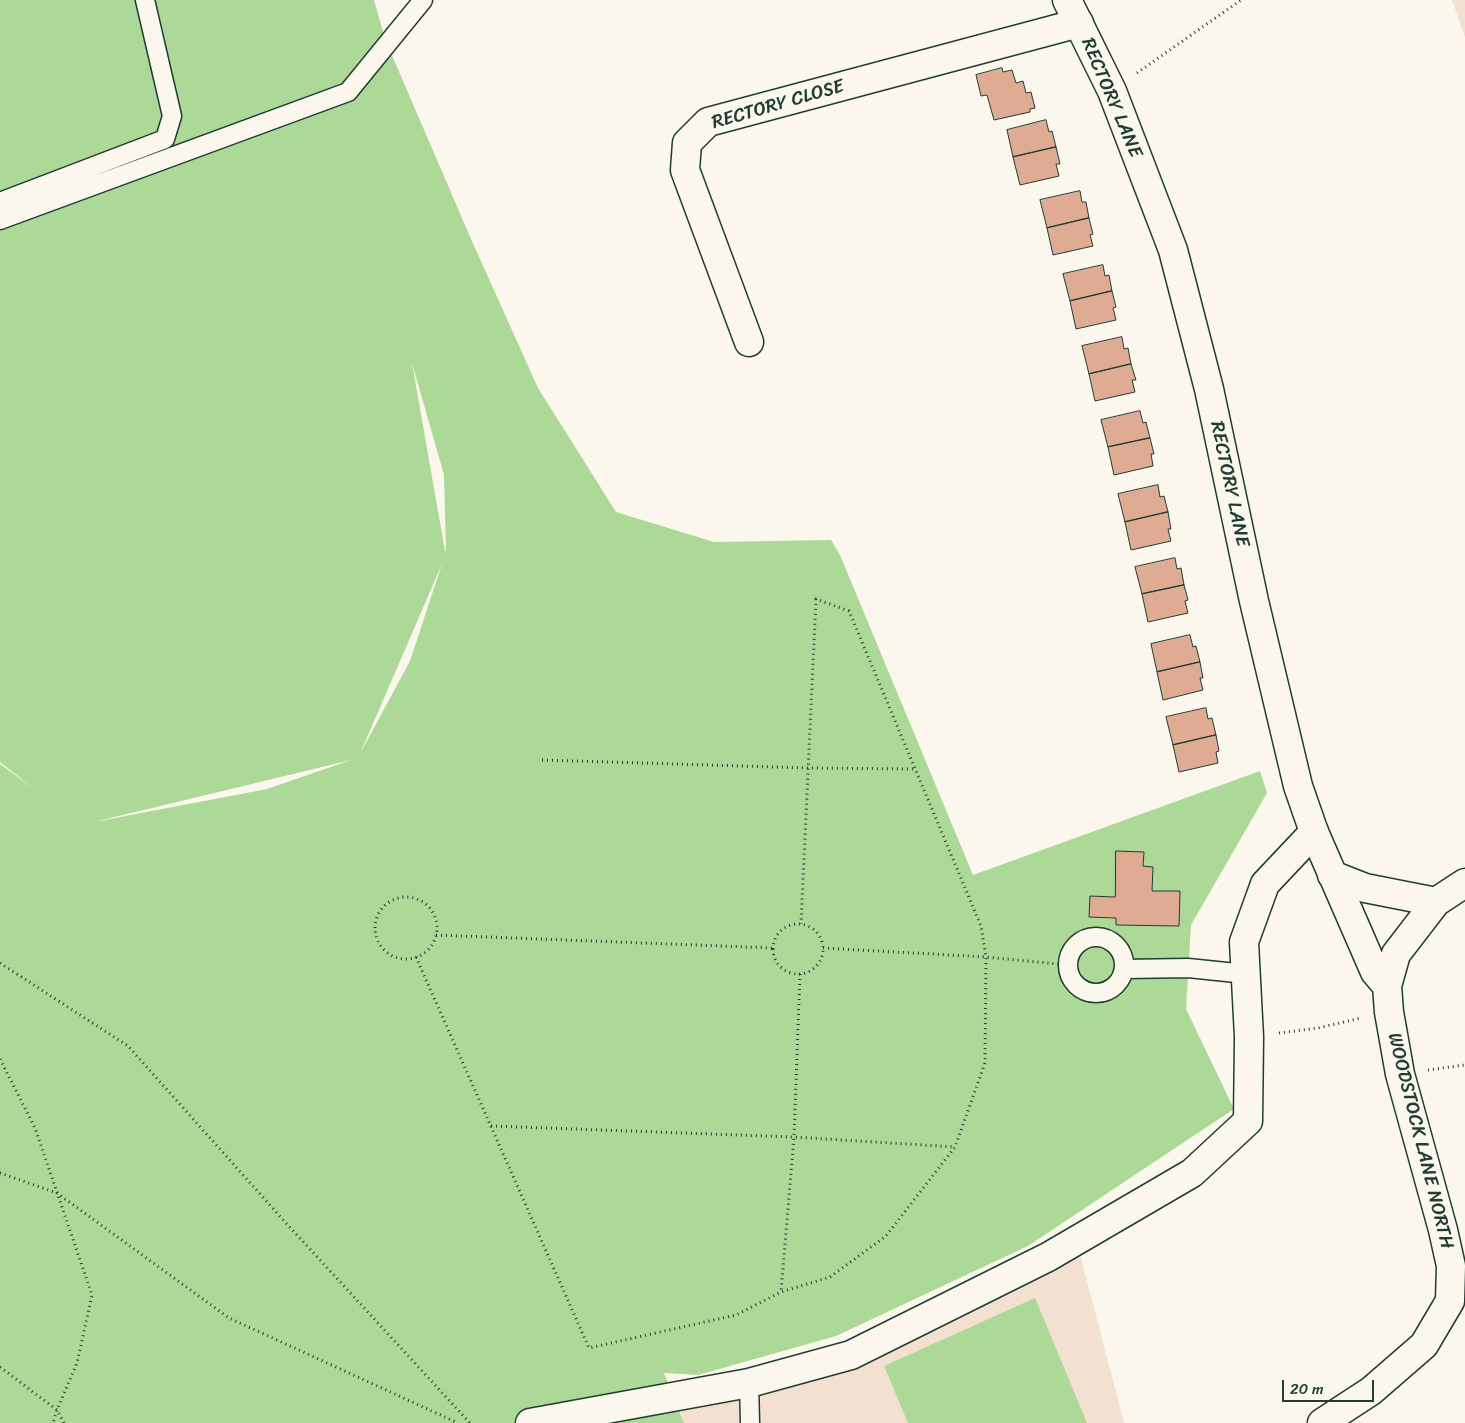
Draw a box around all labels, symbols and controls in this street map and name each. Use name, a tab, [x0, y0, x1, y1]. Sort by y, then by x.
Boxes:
street label: RECTORY LANE	[1076, 35, 1146, 161]
street label: RECTORY CLOSE	[709, 75, 847, 135]
street label: RECTORY LANE	[1205, 419, 1253, 549]
street label: WOODSTOCK LANE NORTH	[1382, 1031, 1458, 1251]
scale bar	[1285, 1370, 1378, 1402]
text: 20 m	[1290, 1376, 1324, 1402]

